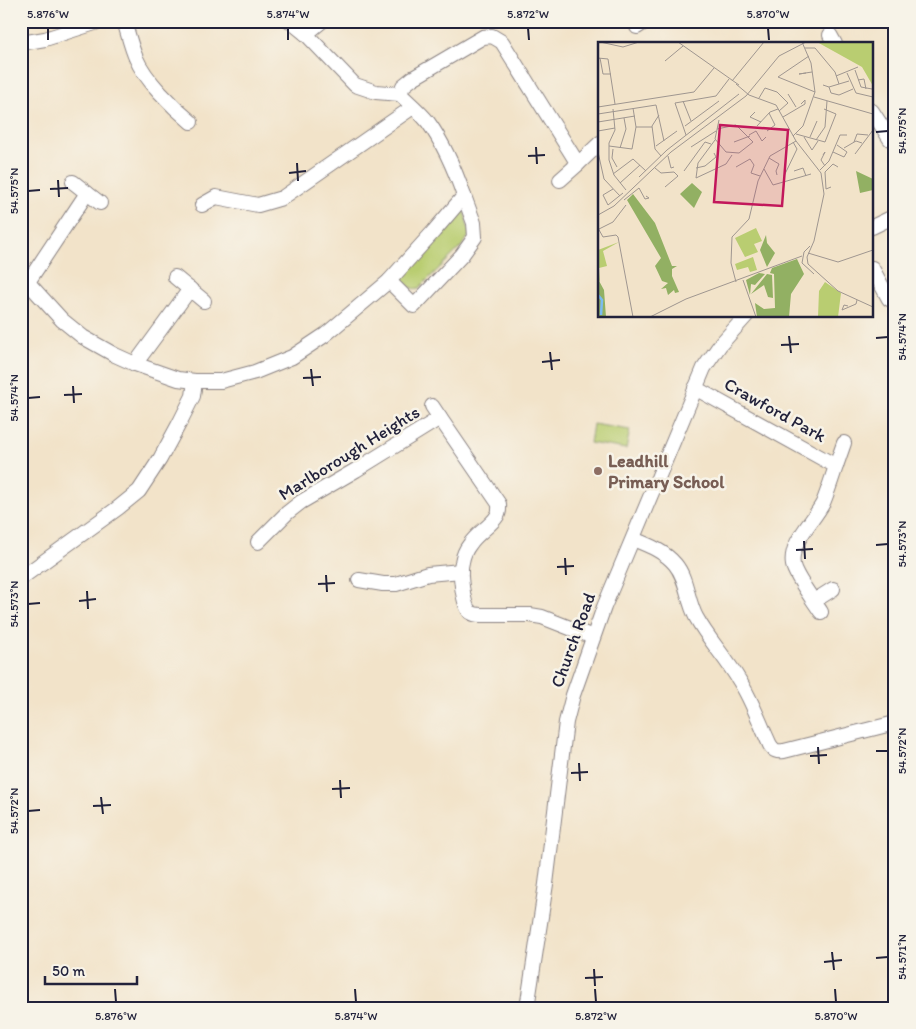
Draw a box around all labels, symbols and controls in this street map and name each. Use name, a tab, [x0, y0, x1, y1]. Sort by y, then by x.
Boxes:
text: 5.876°W	[27, 7, 69, 21]
text: 5.874°W	[267, 7, 309, 21]
text: 5.872°W	[507, 7, 549, 21]
text: 5.870°W	[747, 7, 789, 21]
inset map	[598, 42, 874, 318]
text: 54.575°N	[895, 108, 909, 154]
text: 54.575°N	[7, 168, 21, 214]
text: 54.574°N	[895, 313, 909, 361]
street label: Crawford Park	[720, 373, 830, 447]
text: 54.574°N	[7, 374, 21, 422]
street label: Marlborough Heights	[274, 401, 424, 505]
place label: Leadhill Primary School	[608, 450, 725, 493]
marker: Leadhill Primary School	[592, 465, 604, 477]
text: 54.573°N	[895, 521, 909, 567]
text: 54.573°N	[7, 581, 21, 627]
street label: Church Road	[546, 589, 600, 690]
text: 54.572°N	[895, 728, 909, 774]
text: 54.572°N	[7, 788, 21, 834]
text: 54.571°N	[895, 934, 909, 980]
scale bar	[45, 954, 138, 986]
text: 50 m	[52, 962, 85, 980]
text: 5.876°W	[95, 1009, 137, 1023]
text: 5.874°W	[335, 1009, 377, 1023]
text: 5.872°W	[575, 1009, 617, 1023]
text: 5.870°W	[815, 1009, 857, 1023]

